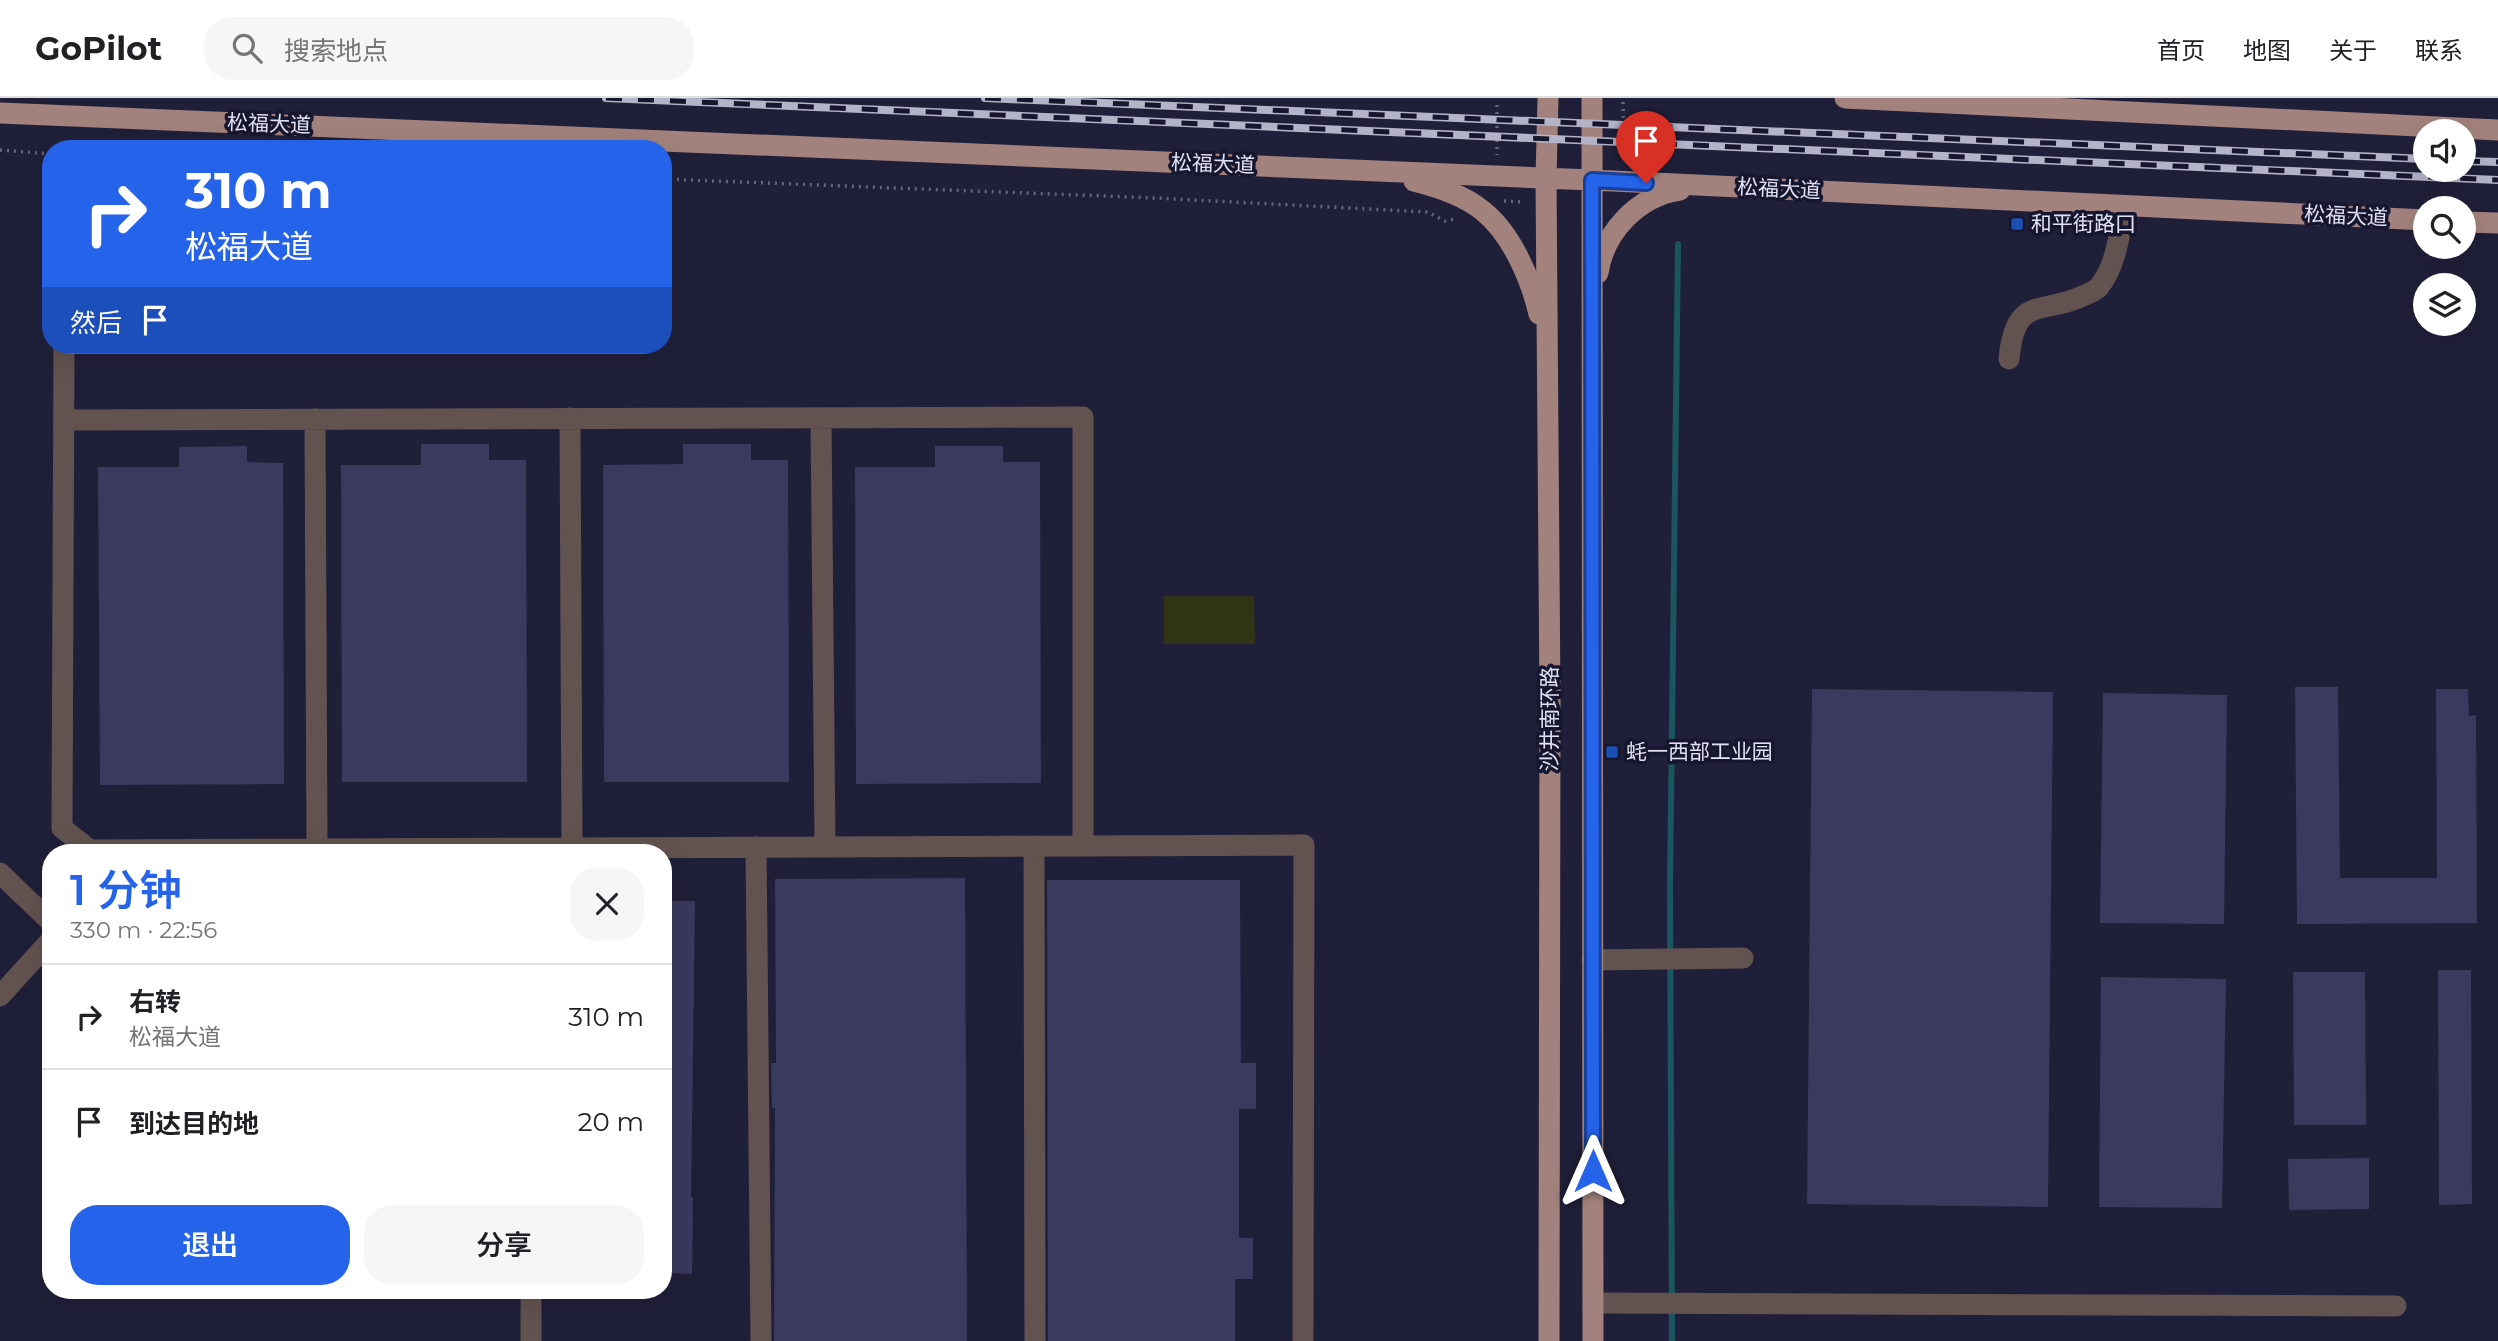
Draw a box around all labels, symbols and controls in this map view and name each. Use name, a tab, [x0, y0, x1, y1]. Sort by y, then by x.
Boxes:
search box	[204, 17, 694, 80]
text: GoPilot	[35, 28, 162, 68]
icon: search	[228, 29, 266, 67]
text: 搜索地点	[284, 35, 388, 67]
text: 首页	[2157, 36, 2205, 65]
text: 地图	[2243, 36, 2291, 65]
text: 关于	[2329, 36, 2377, 65]
text: 联系	[2415, 36, 2463, 65]
street label: 松福大道	[227, 110, 311, 137]
pin	[1616, 111, 1676, 183]
map controls	[2413, 119, 2476, 336]
button: sound	[2413, 119, 2476, 182]
icon: arrive	[1627, 122, 1665, 160]
street label: 松福大道	[1171, 150, 1255, 177]
text: 310 m	[185, 161, 332, 220]
icon: right	[70, 168, 161, 259]
street label: 松福大道	[1736, 174, 1822, 203]
button: search	[2413, 196, 2476, 259]
street label: 松福大道	[2303, 201, 2389, 230]
place label: 和平街路口	[2031, 211, 2136, 236]
marker: 和平街路口	[2009, 216, 2025, 232]
text: 松福大道	[185, 227, 313, 266]
button: layers	[2413, 273, 2476, 336]
icon: arrive	[136, 301, 174, 339]
text: 然后	[70, 307, 122, 339]
street label: 沙井南环路	[1537, 667, 1562, 772]
place label: 蚝一西部工业园	[1626, 739, 1773, 764]
marker: 蚝一西部工业园	[1604, 744, 1620, 760]
text: 1 分钟	[70, 864, 182, 916]
button: close	[570, 867, 644, 941]
text: 330 m · 22:56	[70, 916, 217, 944]
text: 右转	[129, 986, 181, 1018]
icon: right	[70, 998, 108, 1036]
text: 310 m	[568, 1001, 644, 1033]
text: 松福大道	[129, 1023, 221, 1051]
icon: arrive	[70, 1103, 108, 1141]
text: 20 m	[578, 1106, 644, 1138]
text: 到达目的地	[129, 1108, 259, 1140]
position arrow	[1556, 1134, 1630, 1208]
button: 退出	[70, 1205, 350, 1285]
button: 分享	[364, 1205, 644, 1285]

